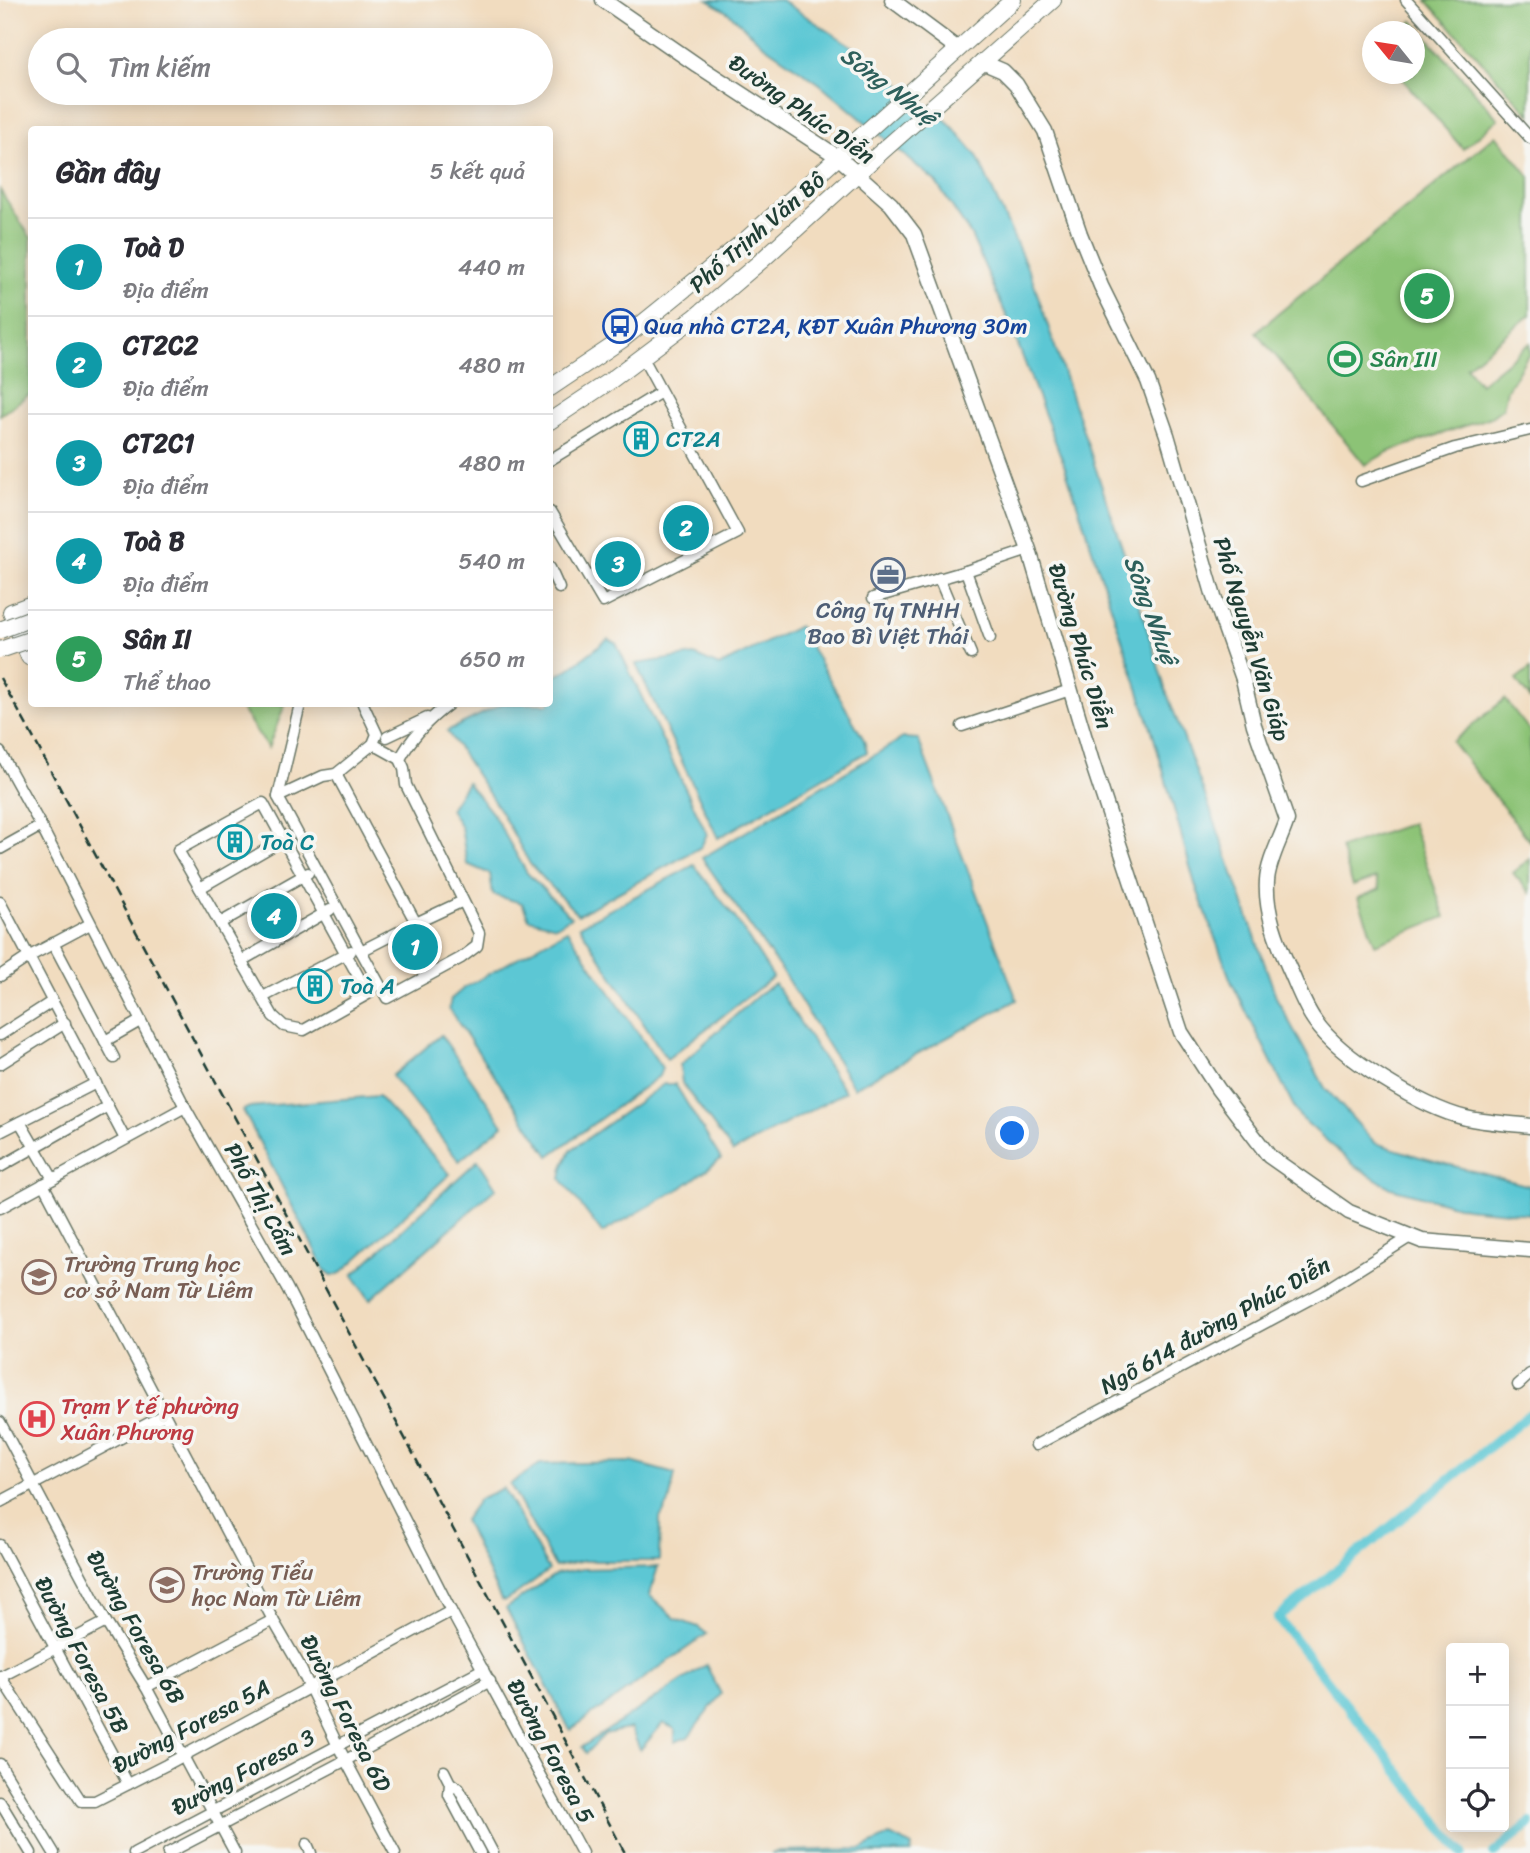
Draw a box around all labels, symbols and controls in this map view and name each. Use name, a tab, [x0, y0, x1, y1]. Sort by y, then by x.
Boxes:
north arrow	[1362, 21, 1425, 84]
search box	[28, 28, 553, 105]
water label: Sông Nhuệ	[831, 35, 950, 139]
street label: Đường Phúc Diễn	[720, 43, 884, 175]
text: Tìm kiếm	[108, 44, 211, 90]
icon: search	[52, 48, 90, 86]
text: Gần đây	[56, 145, 160, 199]
text: 5 kết quả	[430, 151, 525, 192]
street label: Phố Trịnh Văn Bô	[679, 161, 835, 304]
text: Toà D	[123, 224, 184, 270]
text: 1	[74, 247, 84, 288]
text: 440 m	[458, 247, 525, 288]
text: Địa điểm	[123, 270, 209, 311]
pin: 5	[1404, 270, 1450, 322]
place label: Qua nhà CT2A, KĐT Xuân Phương 30m	[644, 306, 1028, 347]
bus stop icon: Qua nhà CT2A, KĐT Xuân Phương 30m	[601, 307, 639, 345]
text: CT2C2	[123, 322, 199, 368]
place label: Sân III	[1370, 339, 1438, 380]
sports icon: Sân III	[1326, 340, 1364, 378]
text: 2	[72, 345, 86, 386]
text: 480 m	[459, 345, 525, 386]
text: Địa điểm	[123, 368, 209, 409]
place label: CT2A	[666, 419, 721, 460]
text: CT2C1	[123, 420, 195, 466]
building icon: CT2A	[622, 420, 660, 458]
text: 3	[73, 443, 85, 484]
text: 480 m	[459, 443, 525, 484]
text: Địa điểm	[123, 466, 209, 507]
pin: 2	[663, 502, 709, 554]
text: Toà B	[123, 518, 185, 564]
street label: Phố Nguyễn Văn Giáp	[1201, 532, 1302, 747]
pin: 3	[595, 538, 641, 590]
text: 4	[72, 541, 86, 582]
text: 540 m	[458, 541, 525, 582]
water label: Sông Nhuệ	[1112, 550, 1191, 674]
office icon: Công Ty TNHH Bao Bì Việt Thái	[869, 556, 907, 594]
street label: Đường Phúc Diễn	[1036, 558, 1125, 734]
text: Địa điểm	[123, 564, 209, 605]
place label: Công Ty TNHH Bao Bì Việt Thái	[807, 590, 969, 657]
text: Sân II	[123, 616, 191, 662]
text: 5	[72, 639, 86, 680]
text: 650 m	[460, 639, 525, 680]
text: Thể thao	[123, 662, 211, 703]
place label: Toà C	[260, 822, 314, 863]
building icon: Toà C	[216, 823, 254, 861]
pin: 4	[251, 890, 297, 942]
pin: 1	[392, 921, 438, 973]
place label: Toà A	[340, 966, 395, 1007]
building icon: Toà A	[296, 967, 334, 1005]
your location	[995, 1116, 1029, 1150]
street label: Phố Thị Cẩm	[212, 1135, 309, 1264]
place label: Trường Trung học cơ sở Nam Từ Liêm	[64, 1244, 253, 1311]
street label: Ngõ 614 đường Phúc Diễn	[1092, 1245, 1338, 1406]
school or university icon: Trường Trung học cơ sở Nam Từ Liêm	[20, 1258, 58, 1296]
place label: Trạm Y tế phường Xuân Phương	[60, 1386, 239, 1453]
hospital icon: Trạm Y tế phường Xuân Phương	[18, 1400, 56, 1438]
street label: Đường Foresa 6B	[75, 1542, 197, 1712]
place label: Trường Tiểu học Nam Từ Liêm	[191, 1552, 362, 1619]
school or university icon: Trường Tiểu học Nam Từ Liêm	[148, 1566, 186, 1604]
street label: Đường Foresa 5B	[23, 1569, 140, 1742]
street label: Đường Foresa 6D	[288, 1627, 403, 1799]
map controls	[1446, 1643, 1509, 1832]
button: +	[1446, 1643, 1509, 1706]
street label: Đường Foresa 5A	[105, 1667, 278, 1785]
street label: Đường Foresa 5	[495, 1671, 606, 1831]
button: −	[1446, 1706, 1509, 1769]
street label: Đường Foresa 3	[164, 1717, 323, 1828]
button: locate	[1446, 1769, 1509, 1832]

